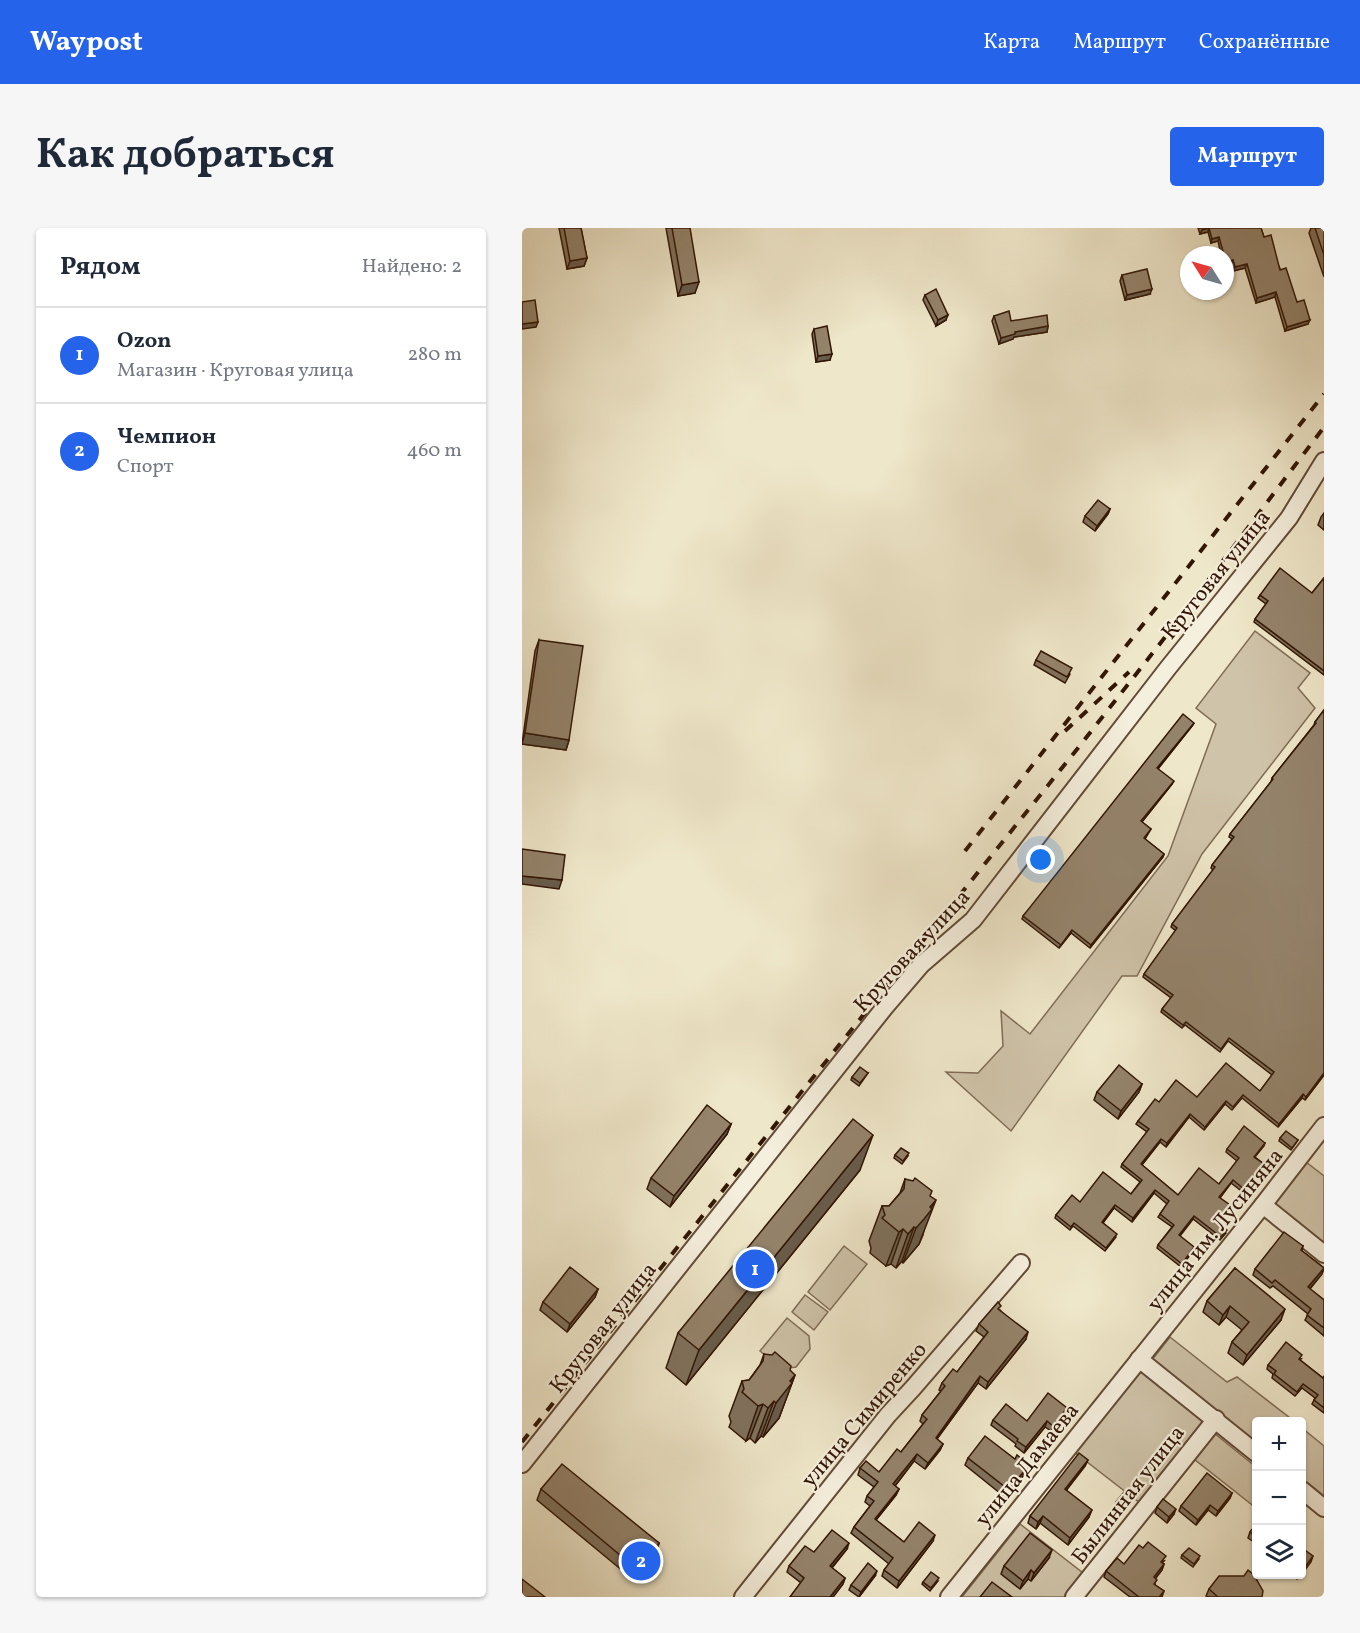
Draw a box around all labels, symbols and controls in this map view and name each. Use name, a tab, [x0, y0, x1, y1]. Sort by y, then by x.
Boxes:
text: Waypost	[30, 23, 143, 62]
text: Карта	[983, 28, 1040, 57]
text: Маршрут	[1073, 28, 1166, 57]
text: Сохранённые	[1199, 28, 1330, 57]
text: Как добраться	[36, 127, 335, 186]
button: Маршрут	[1170, 127, 1324, 186]
north arrow	[1180, 246, 1234, 300]
text: Рядом	[60, 249, 140, 285]
text: Найдено: 2	[362, 253, 462, 281]
text: Ozon	[117, 326, 172, 357]
text: 1	[75, 341, 84, 369]
text: 280 m	[407, 341, 462, 369]
text: Магазин · Круговая улица	[117, 357, 354, 385]
text: Чемпион	[117, 422, 216, 453]
text: 2	[74, 437, 85, 465]
text: 460 m	[406, 437, 462, 465]
text: Спорт	[117, 453, 174, 481]
street label: Круговая улица	[1155, 504, 1279, 647]
your location	[1026, 845, 1055, 874]
street label: Круговая улица	[847, 883, 978, 1020]
street label: улица им. Лусиняна	[1140, 1142, 1292, 1319]
pin: 1	[736, 1246, 774, 1292]
street label: Круговая улица	[543, 1256, 665, 1401]
street label: улица Симиренко	[795, 1336, 935, 1495]
street label: улица Дамаева	[968, 1397, 1088, 1534]
map controls	[1252, 1417, 1306, 1579]
button: +	[1252, 1417, 1306, 1471]
street label: Былинная улица	[1065, 1419, 1193, 1572]
button: −	[1252, 1471, 1306, 1525]
button: layers	[1252, 1525, 1306, 1579]
pin: 2	[622, 1538, 660, 1584]

